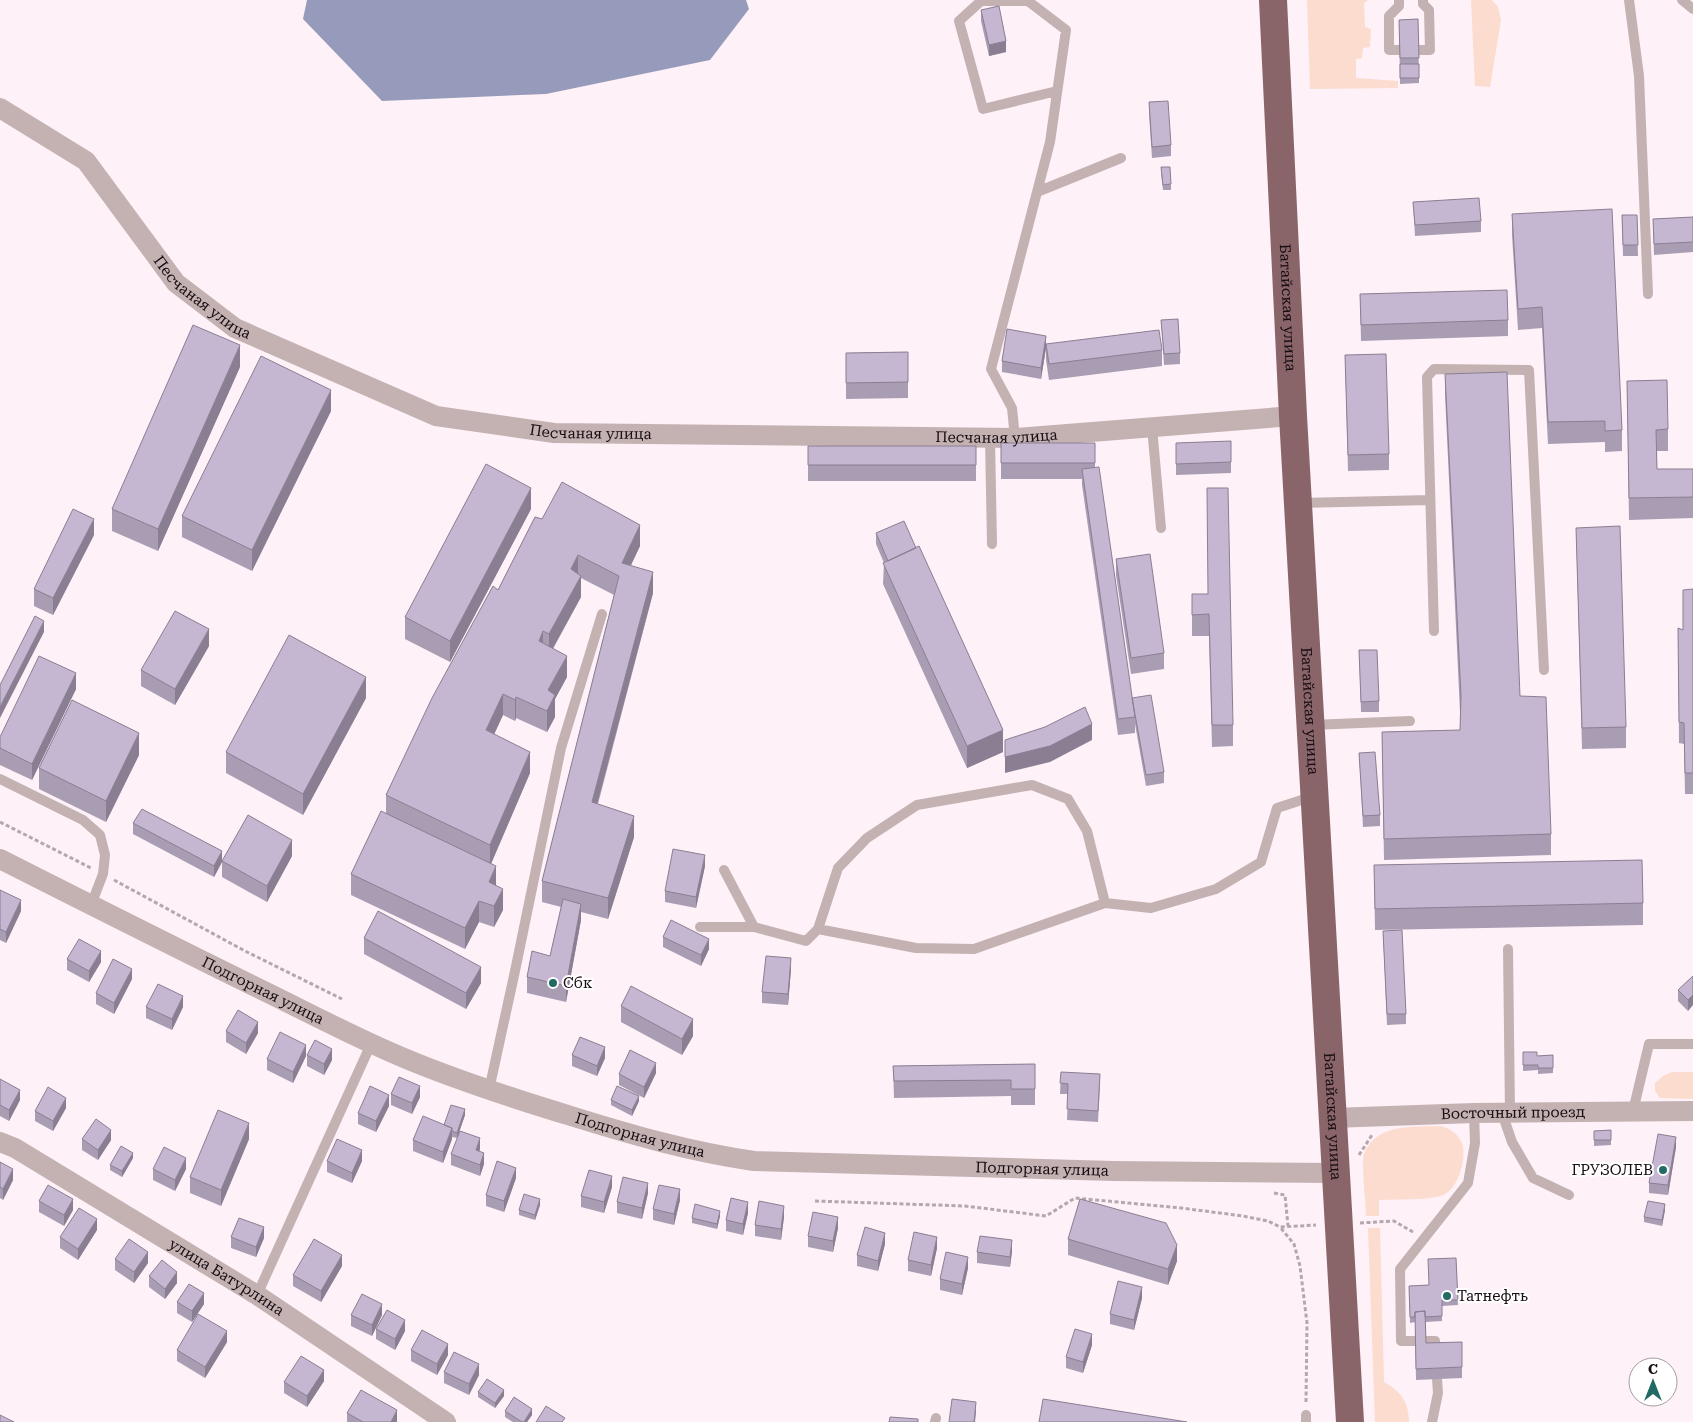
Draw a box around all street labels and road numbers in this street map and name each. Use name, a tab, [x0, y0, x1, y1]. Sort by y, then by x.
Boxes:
street label: Батайская улица	[1276, 243, 1300, 372]
street label: Песчаная улица	[150, 252, 254, 343]
street label: Песчаная улица	[528, 421, 652, 443]
street label: Песчаная улица	[935, 426, 1058, 447]
street label: Батайская улица	[1297, 647, 1322, 775]
street label: Подгорная улица	[199, 953, 327, 1028]
street label: Батайская улица	[1320, 1052, 1345, 1181]
street label: Восточный проезд	[1440, 1103, 1586, 1123]
street label: Подгорная улица	[573, 1109, 706, 1161]
street label: Подгорная улица	[975, 1158, 1109, 1180]
street label: улица Батурлина	[166, 1235, 288, 1320]

